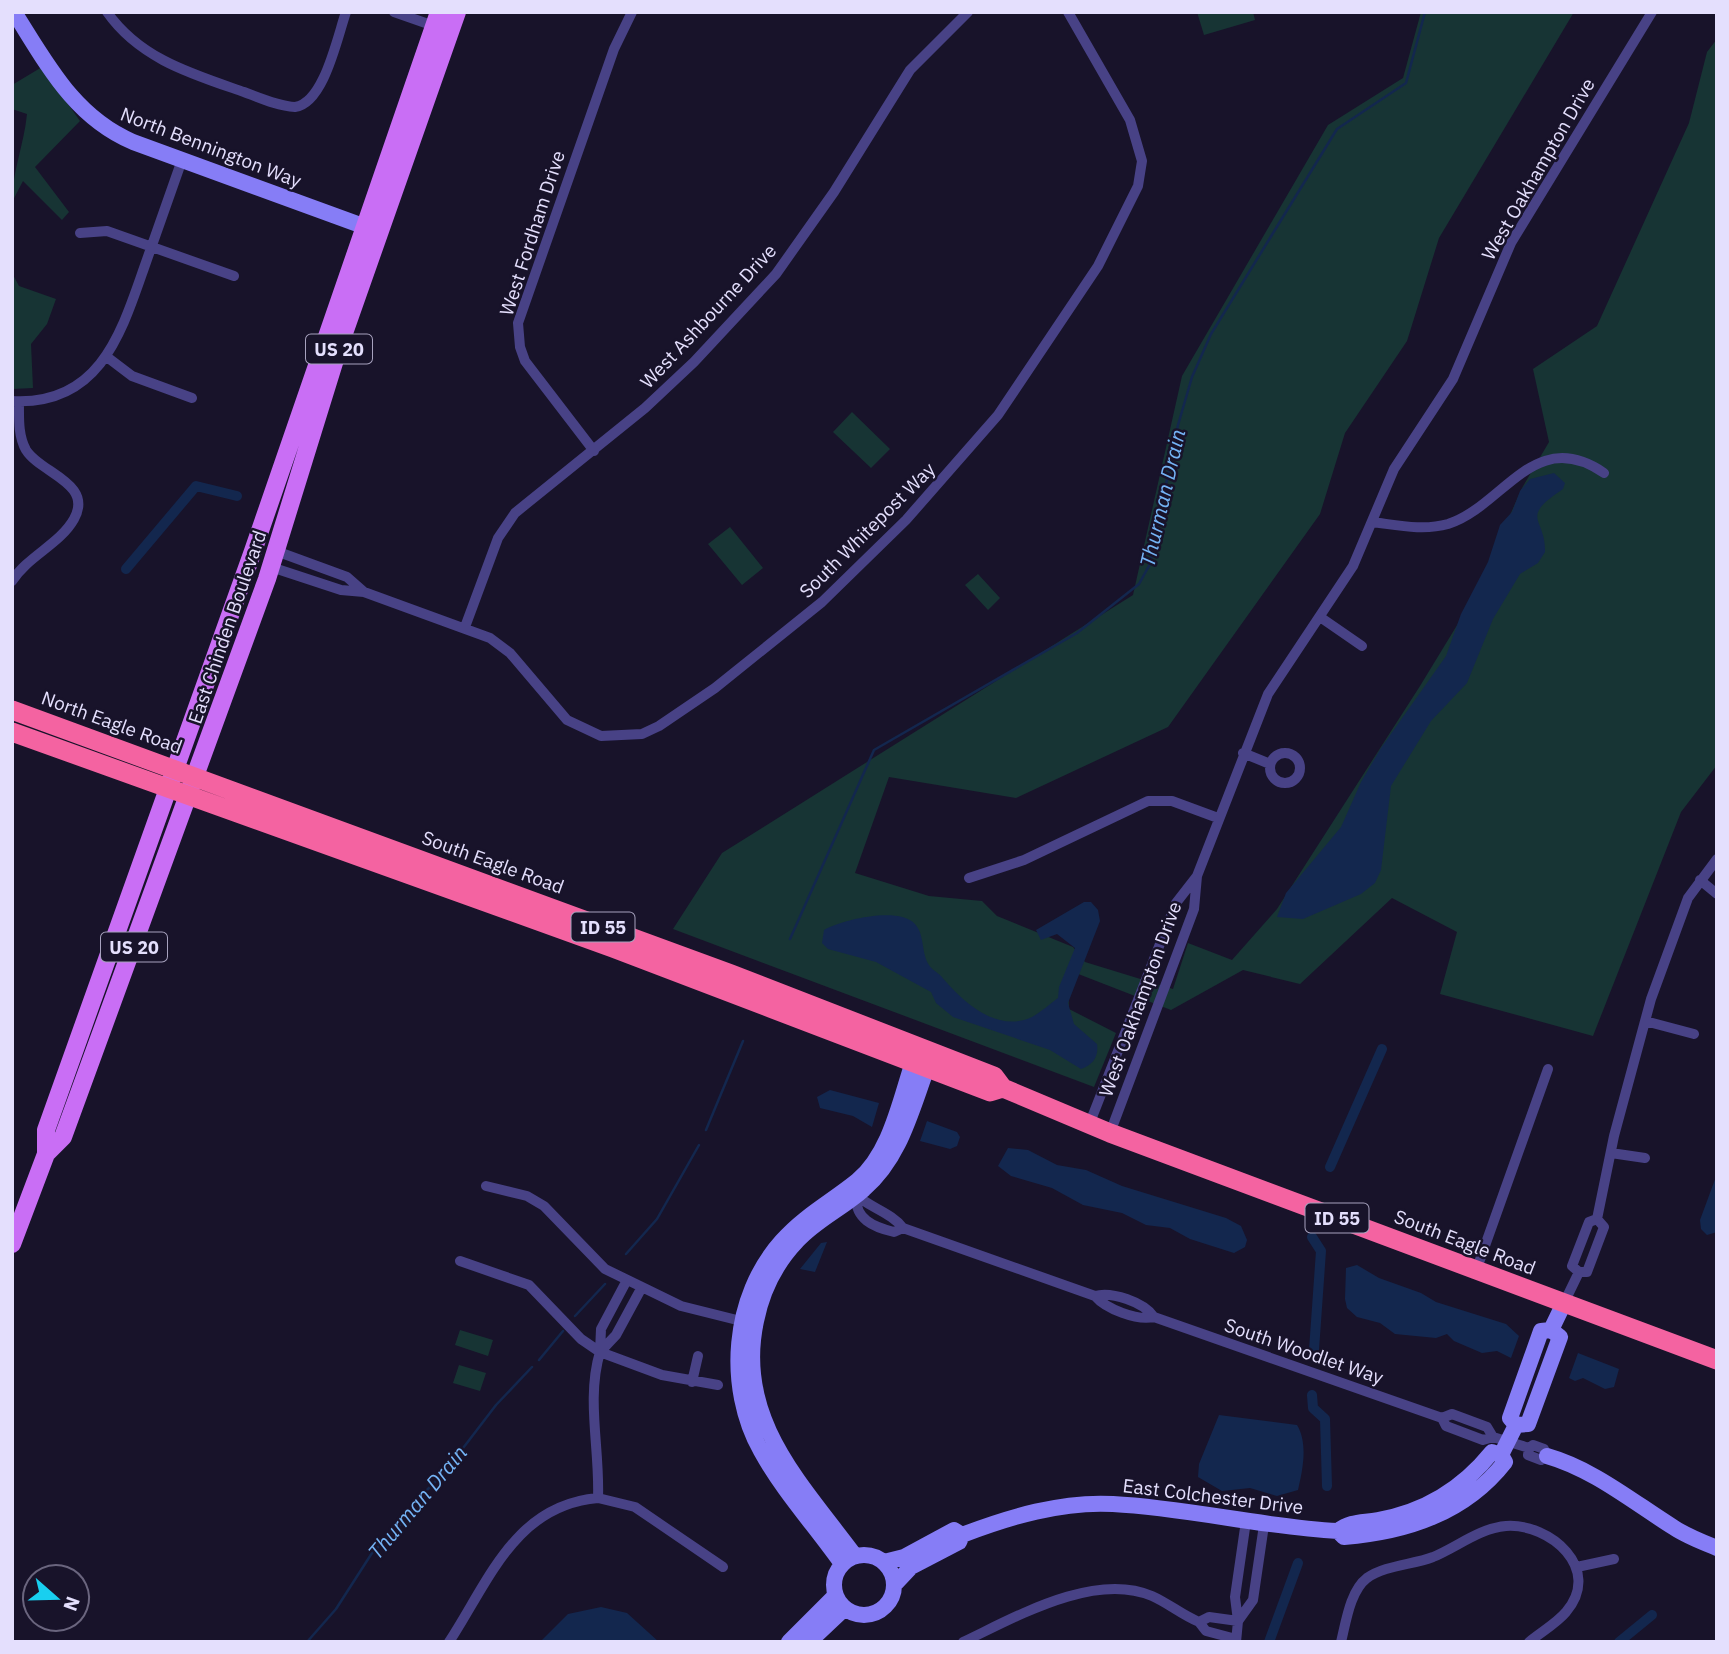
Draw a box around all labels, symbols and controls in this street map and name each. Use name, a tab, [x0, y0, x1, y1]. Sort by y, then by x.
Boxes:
street label: West Oakhampton Drive	[1476, 74, 1600, 264]
street label: North Bennington Way	[117, 101, 305, 193]
street label: West Fordham Drive	[494, 147, 570, 319]
street label: West Ashbourne Drive	[635, 239, 781, 393]
road number: US 20	[306, 334, 372, 363]
water label: Thurman Drain	[1133, 426, 1191, 570]
street label: South Whitepost Way	[794, 457, 940, 603]
street label: East Chinden Boulevard	[183, 527, 271, 727]
street label: North Eagle Road	[38, 685, 186, 759]
street label: South Eagle Road	[419, 825, 567, 899]
street label: West Oakhampton Drive	[1093, 898, 1187, 1100]
road number: ID 55	[572, 912, 634, 942]
road number: US 20	[101, 932, 167, 962]
road number: ID 55	[1306, 1204, 1368, 1232]
street label: South Eagle Road	[1391, 1204, 1539, 1280]
street label: South Woodlet Way	[1221, 1313, 1387, 1390]
water label: Thurman Drain	[361, 1439, 473, 1565]
street label: East Colchester Drive	[1121, 1473, 1305, 1519]
north arrow	[21, 1563, 91, 1633]
text: N	[58, 1593, 86, 1614]

